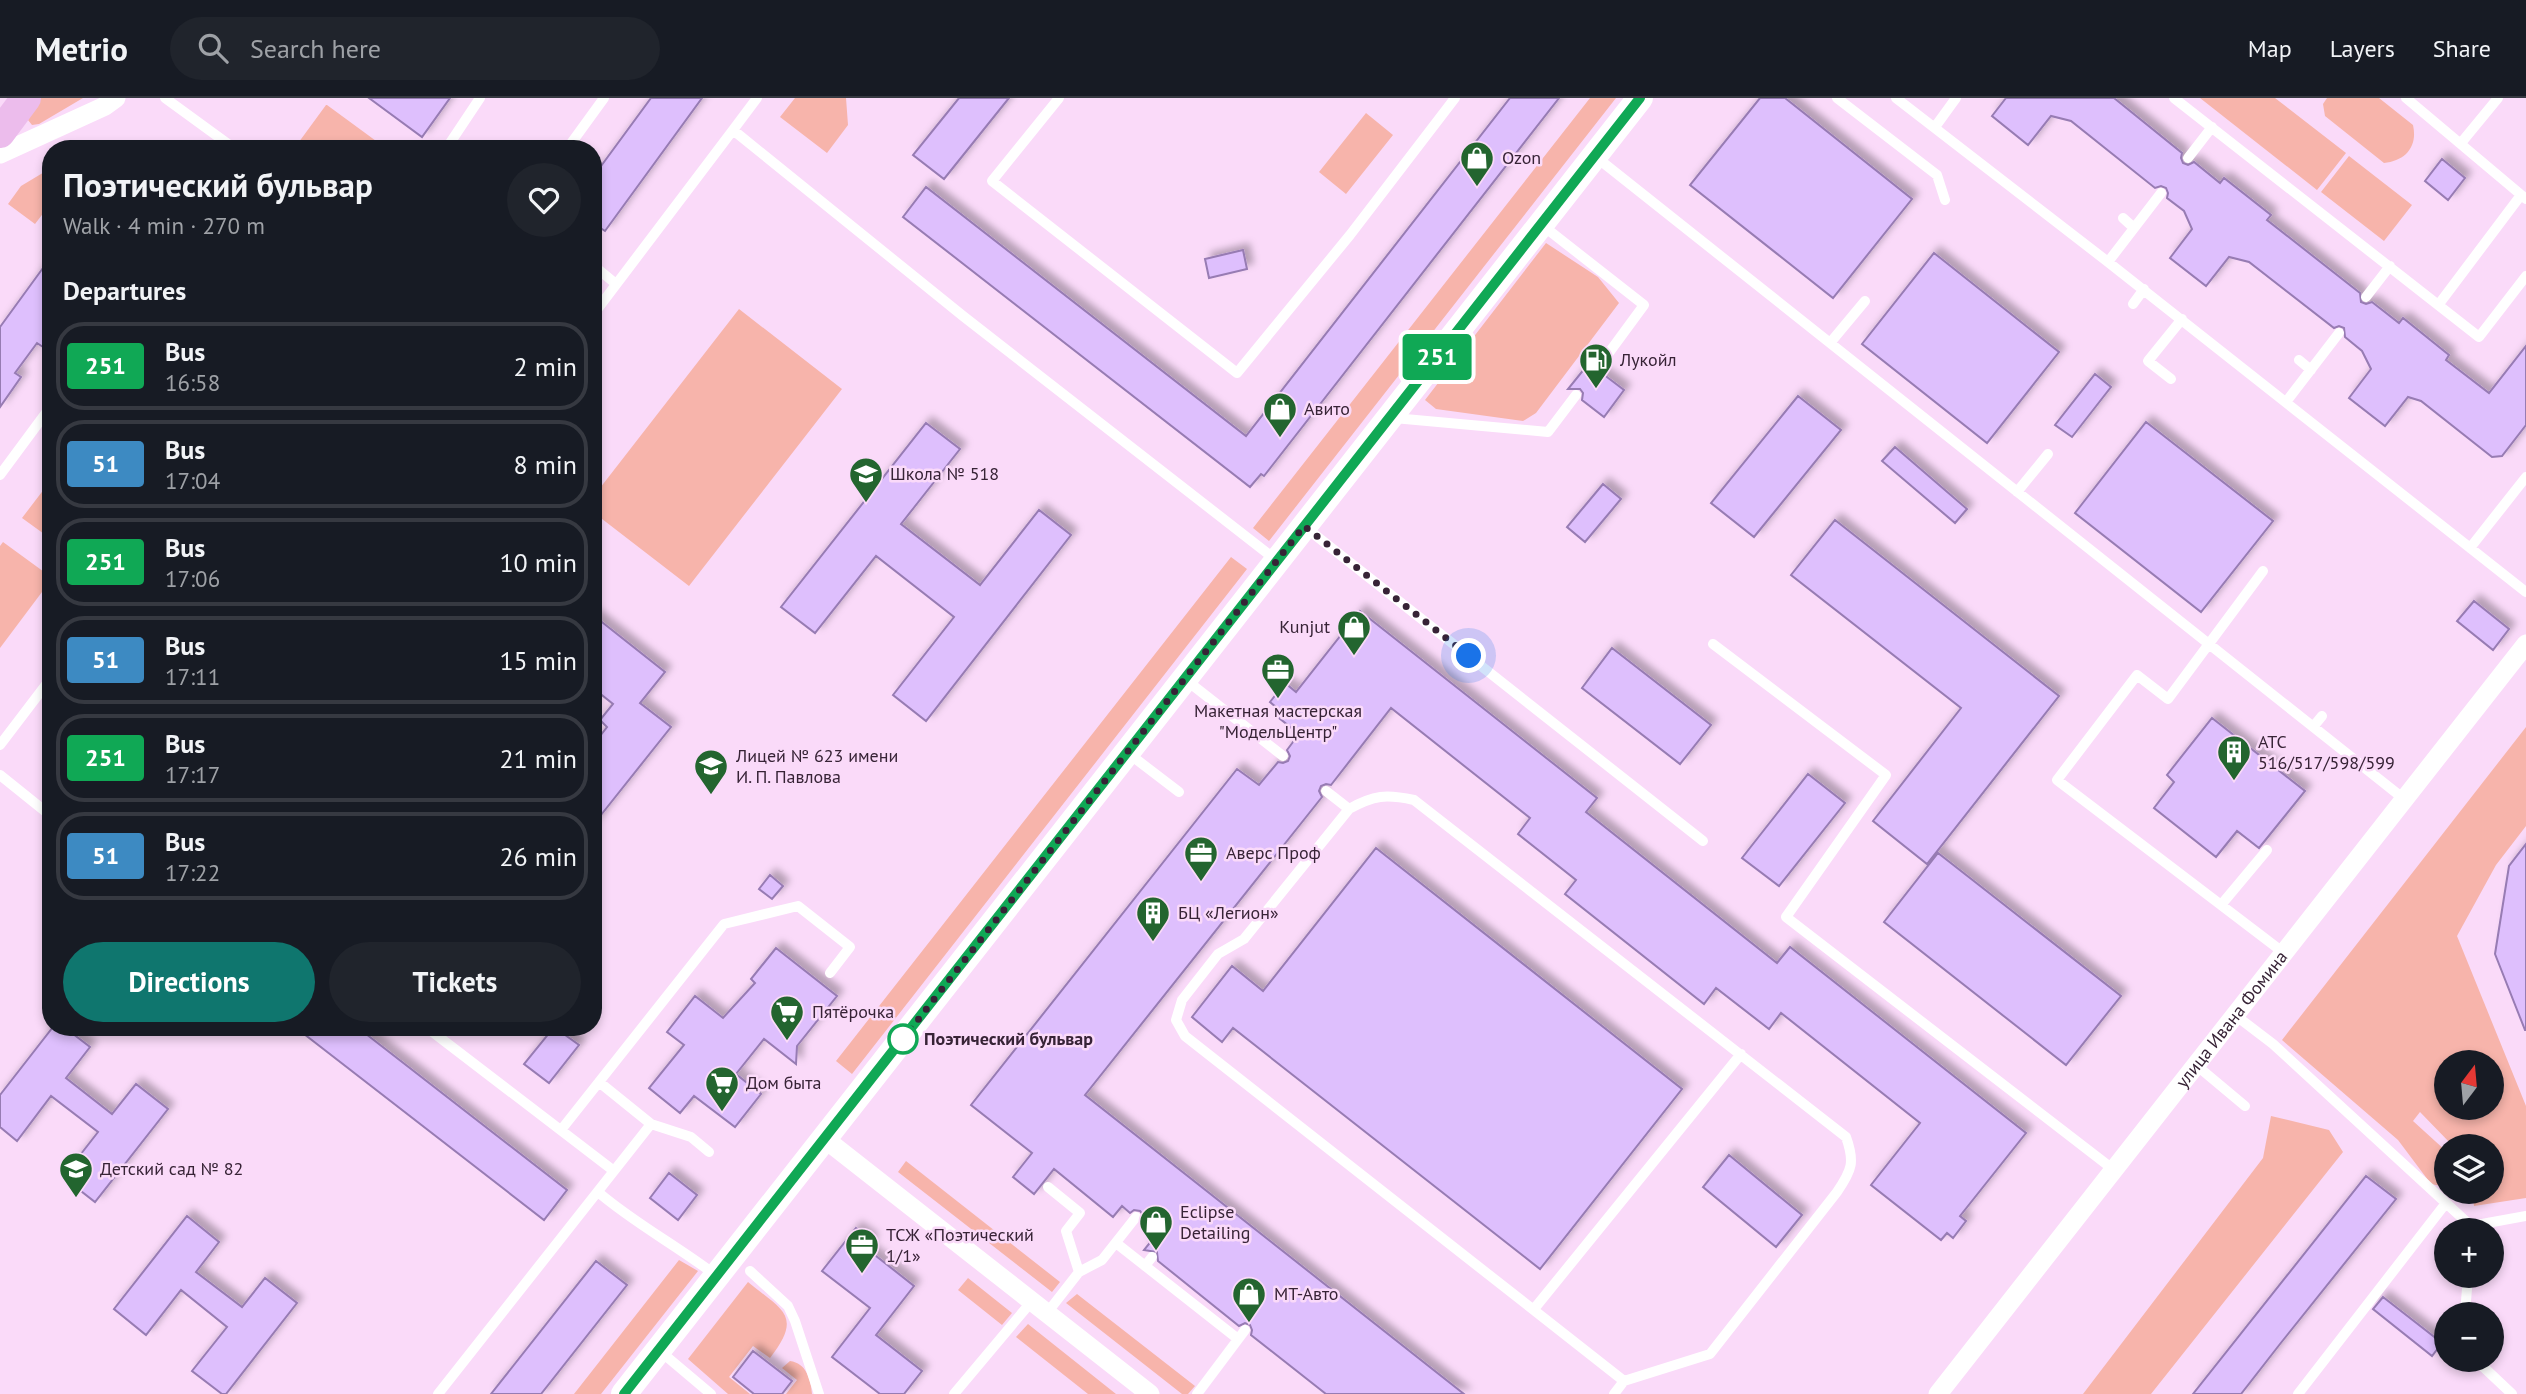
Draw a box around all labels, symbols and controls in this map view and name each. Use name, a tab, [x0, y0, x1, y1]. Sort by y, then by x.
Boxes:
search box	[170, 17, 660, 80]
text: Metrio	[35, 27, 128, 70]
icon: search	[194, 29, 232, 67]
text: Search here	[250, 32, 381, 65]
text: Map	[2248, 33, 2292, 64]
text: Layers	[2330, 33, 2395, 64]
text: Share	[2433, 33, 2491, 64]
shop icon: Ozon	[1458, 139, 1496, 188]
place label: Ozon	[1502, 146, 1541, 169]
text: Поэтический бульвар	[63, 163, 373, 206]
button: heart	[507, 163, 581, 237]
text: Walk · 4 min · 270 m	[63, 211, 265, 240]
text: Departures	[63, 274, 186, 307]
line badge: 251	[1397, 334, 1477, 380]
text: Bus	[165, 335, 205, 368]
text: 251	[1417, 341, 1457, 372]
fuel station icon: Лукойл	[1577, 341, 1615, 390]
place label: Лукойл	[1619, 348, 1677, 371]
text: 251	[85, 350, 126, 381]
text: 2 min	[514, 350, 577, 383]
text: 16:58	[165, 368, 220, 397]
shop icon: Авито	[1261, 390, 1299, 439]
place label: Авито	[1304, 397, 1350, 420]
text: Bus	[165, 433, 205, 466]
text: 51	[92, 448, 119, 479]
text: 8 min	[514, 448, 577, 481]
school or university icon: Школа № 518	[847, 455, 885, 504]
place label: Школа № 518	[890, 462, 999, 485]
text: 17:04	[165, 466, 220, 495]
text: Bus	[165, 531, 205, 564]
text: 251	[85, 546, 126, 577]
text: 10 min	[499, 546, 577, 579]
text: 17:06	[165, 564, 220, 593]
shop icon: Kunjut	[1335, 608, 1373, 657]
place label: Kunjut	[1279, 615, 1330, 638]
text: Bus	[165, 629, 205, 662]
your location	[1451, 638, 1486, 673]
text: 51	[92, 644, 119, 675]
text: 15 min	[499, 644, 577, 677]
office icon: Макетная мастерская "МодельЦентр"	[1259, 651, 1297, 700]
text: 17:11	[165, 662, 220, 691]
place label: Макетная мастерская "МодельЦентр"	[1194, 699, 1362, 743]
text: Bus	[165, 727, 205, 760]
place label: АТС 516/517/598/599	[2258, 730, 2395, 774]
building icon: АТС 516/517/598/599	[2215, 733, 2253, 782]
text: 251	[85, 742, 126, 773]
text: 21 min	[499, 742, 577, 775]
place label: Лицей № 623 имени И. П. Павлова	[735, 744, 898, 788]
school or university icon: Лицей № 623 имени И. П. Павлова	[692, 747, 730, 796]
text: 17:17	[165, 760, 220, 789]
text: Bus	[165, 825, 205, 858]
office icon: Аверс Проф	[1182, 834, 1220, 883]
text: 51	[92, 840, 119, 871]
text: 26 min	[499, 840, 577, 873]
place label: Аверс Проф	[1226, 841, 1321, 864]
text: 17:22	[165, 858, 220, 887]
building icon: БЦ «Легион»	[1134, 894, 1172, 943]
place label: БЦ «Легион»	[1178, 901, 1279, 924]
button: Directions	[63, 942, 315, 1022]
button: Tickets	[329, 942, 581, 1022]
street label: улица Ивана Фомина	[2170, 946, 2292, 1092]
supermarket icon: Пятёрочка	[768, 993, 806, 1042]
place label: Пятёрочка	[812, 1000, 894, 1023]
marker: Поэтический бульвар	[888, 1024, 918, 1054]
place label: Поэтический бульвар	[924, 1027, 1093, 1050]
north arrow	[2434, 1050, 2504, 1120]
map controls	[2434, 1050, 2504, 1372]
supermarket icon: Дом быта	[703, 1064, 741, 1113]
place label: Дом быта	[746, 1071, 821, 1094]
button: layers	[2434, 1134, 2504, 1204]
school or university icon: Детский сад № 82	[57, 1150, 95, 1199]
place label: Детский сад № 82	[100, 1157, 243, 1180]
place label: Eclipse Detailing	[1180, 1200, 1250, 1244]
shop icon: Eclipse Detailing	[1137, 1203, 1175, 1252]
button: +	[2434, 1218, 2504, 1288]
place label: ТСЖ «Поэтический 1/1»	[886, 1223, 1034, 1267]
office icon: ТСЖ «Поэтический 1/1»	[843, 1226, 881, 1275]
shop icon: МТ-Авто	[1230, 1275, 1268, 1324]
place label: МТ-Авто	[1274, 1282, 1339, 1305]
button: −	[2434, 1302, 2504, 1372]

